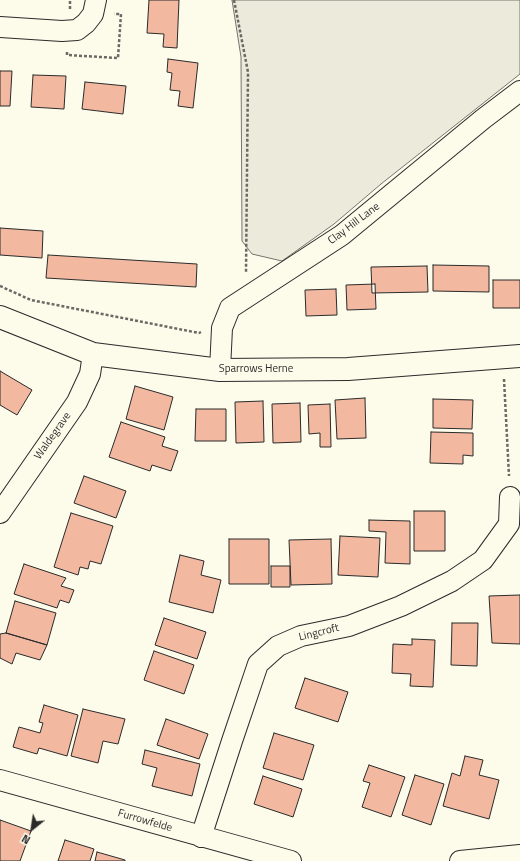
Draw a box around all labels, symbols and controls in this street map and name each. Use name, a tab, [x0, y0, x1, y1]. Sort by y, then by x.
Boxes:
street label: Clay Hill Lane	[326, 200, 382, 248]
street label: Sparrows Herne	[219, 362, 293, 376]
street label: Waldegrave	[32, 410, 74, 462]
street label: Lingcroft	[297, 622, 341, 644]
street label: Furrowfelde	[116, 807, 174, 835]
north arrow	[12, 809, 52, 849]
text: N	[19, 831, 33, 848]

